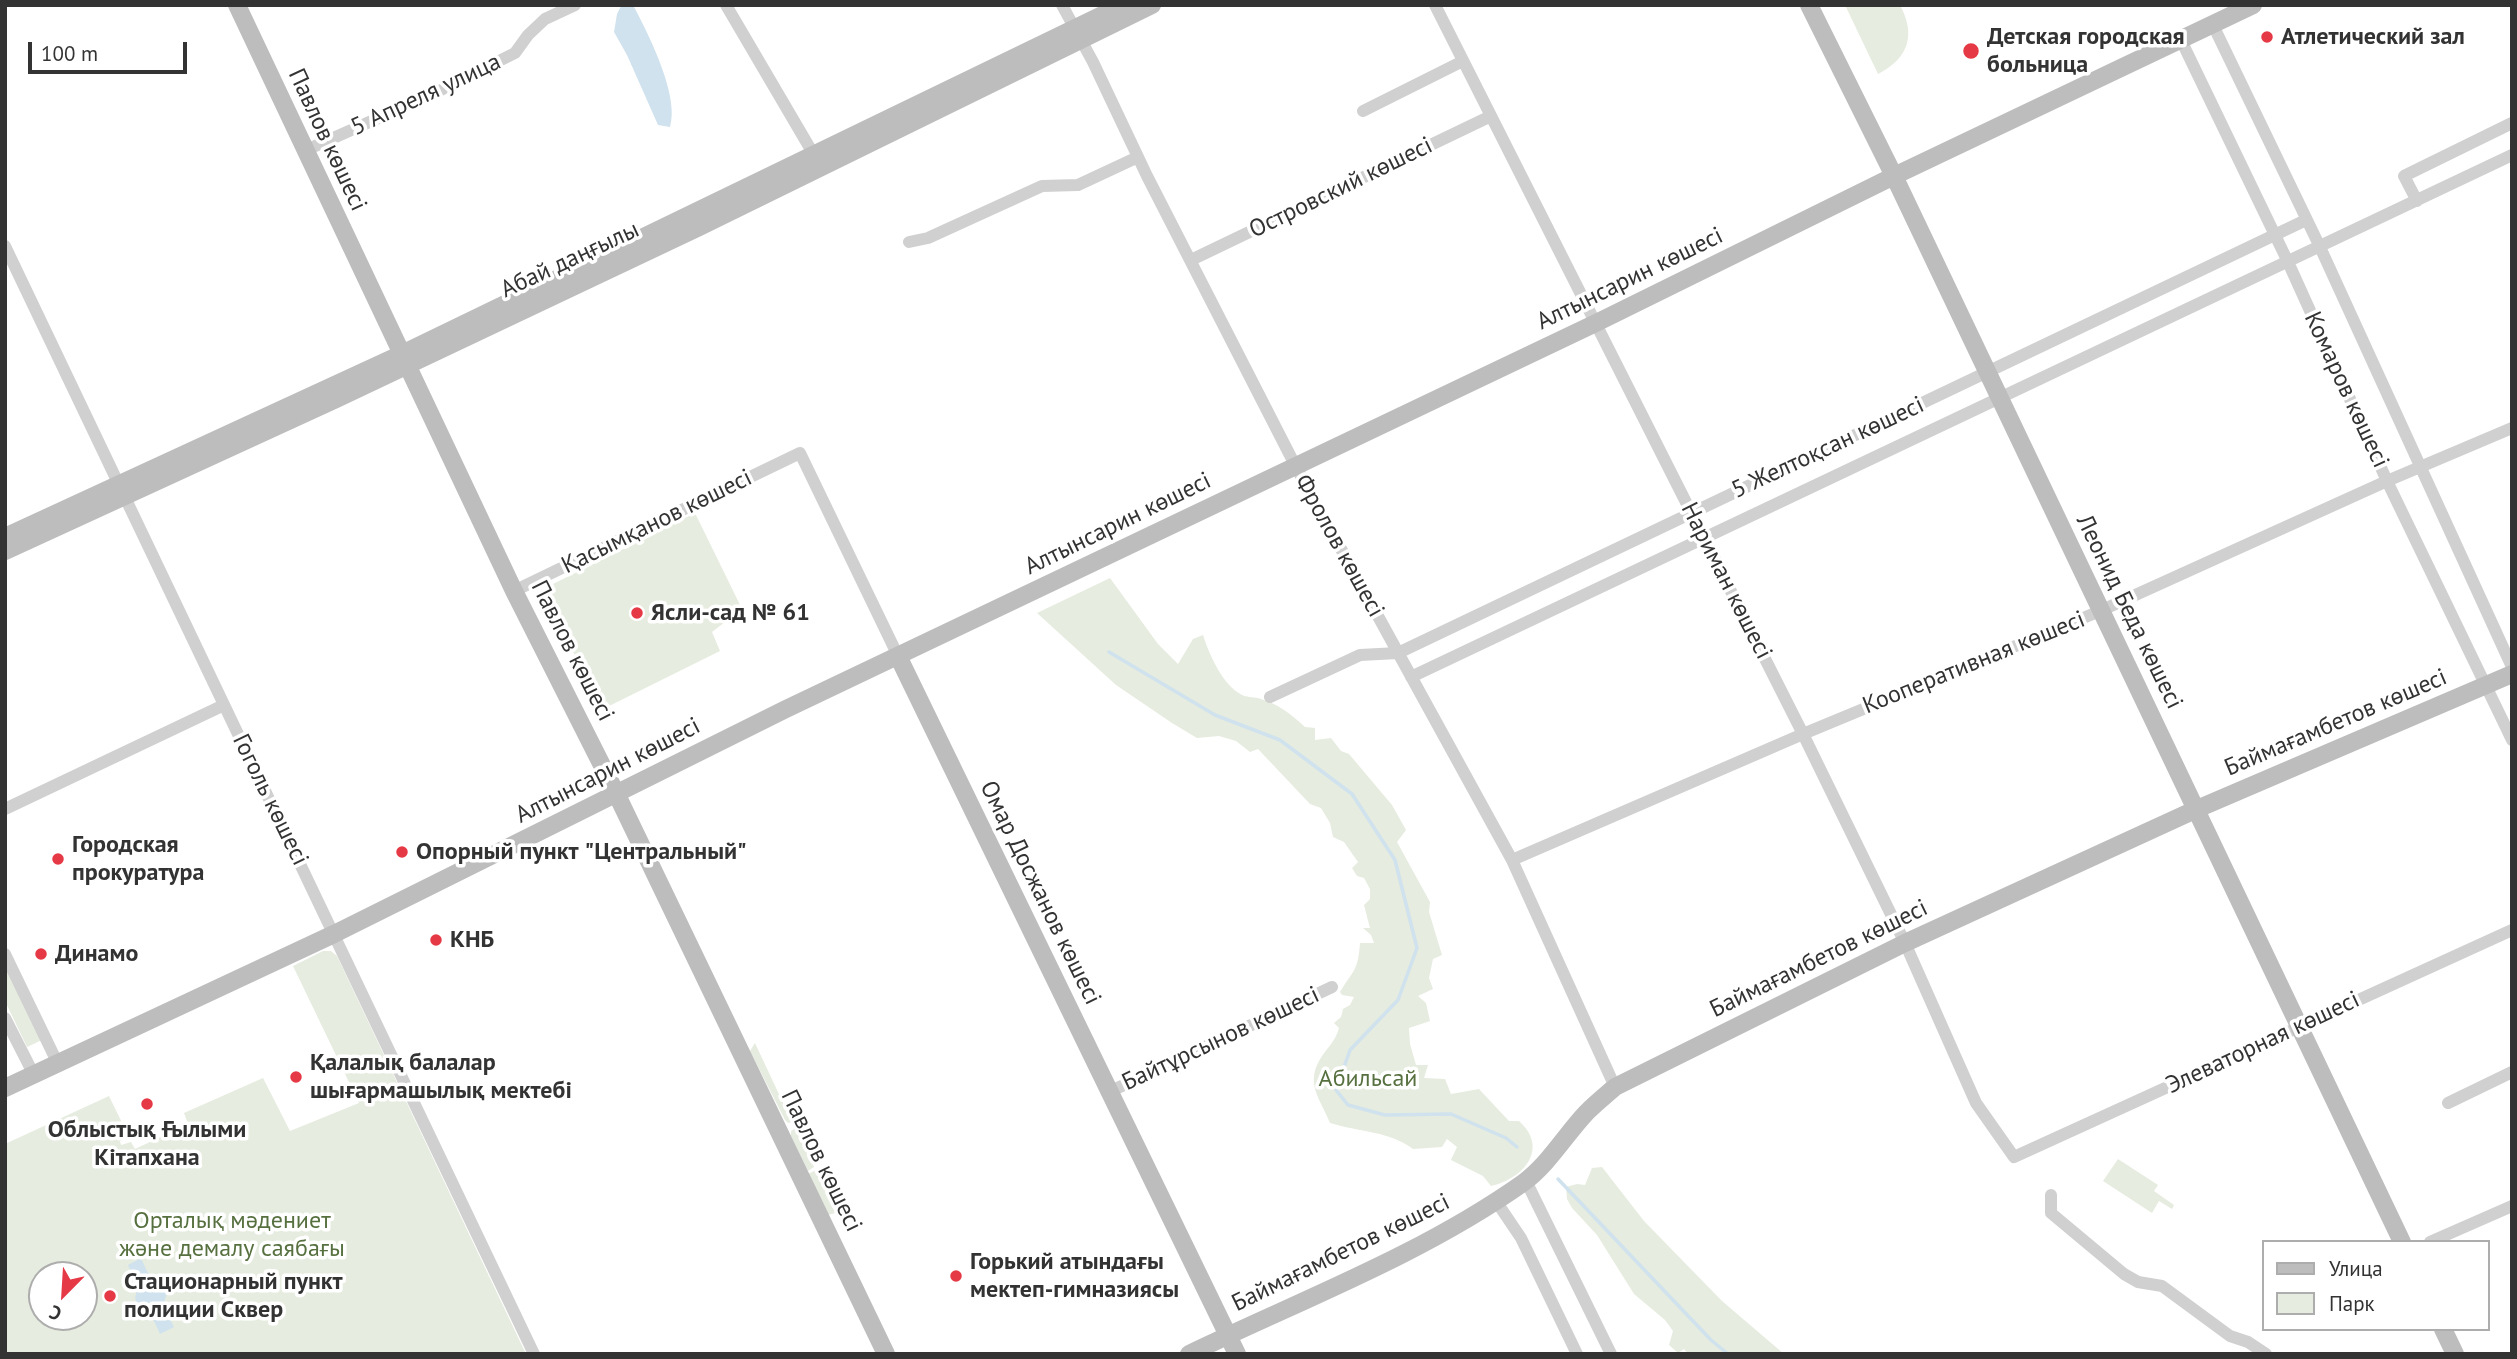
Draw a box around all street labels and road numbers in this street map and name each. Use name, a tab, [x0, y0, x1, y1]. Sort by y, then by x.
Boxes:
street label: 5 Апреля улица	[347, 48, 505, 142]
street label: Павлов көшесі	[281, 64, 373, 216]
street label: Островский көшесі	[1245, 131, 1437, 245]
street label: Абай даңғылы	[496, 215, 644, 305]
street label: Алтынсарин көшесі	[1532, 221, 1728, 337]
street label: Комаров көшесі	[2297, 308, 2395, 472]
street label: 5 Желтоқсан көшесі	[1727, 391, 1929, 505]
street label: Қасымқанов көшесі	[557, 463, 757, 581]
street label: Алтынсарин көшесі	[1020, 466, 1216, 582]
street label: Фролов көшесі	[1288, 470, 1390, 622]
street label: Нариман көшесі	[1674, 498, 1778, 664]
street label: Леонид Беда көшесі	[2070, 510, 2188, 714]
street label: Павлов көшесі	[524, 576, 620, 726]
street label: Кооперативная көшесі	[1859, 605, 2089, 721]
street label: Баймағамбетов көшесі	[2221, 663, 2451, 783]
street label: Алтынсарин көшесі	[511, 712, 705, 830]
street label: Гоголь көшесі	[226, 730, 314, 870]
street label: Омар Досжанов көшесі	[973, 776, 1107, 1010]
street label: Баймағамбетов көшесі	[1705, 894, 1933, 1024]
street label: Байтұрсынов көшесі	[1118, 981, 1324, 1097]
street label: Элеваторная көшесі	[2162, 986, 2364, 1100]
street label: Павлов көшесі	[774, 1086, 868, 1236]
street label: Баймағамбетов көшесі	[1227, 1188, 1455, 1318]

